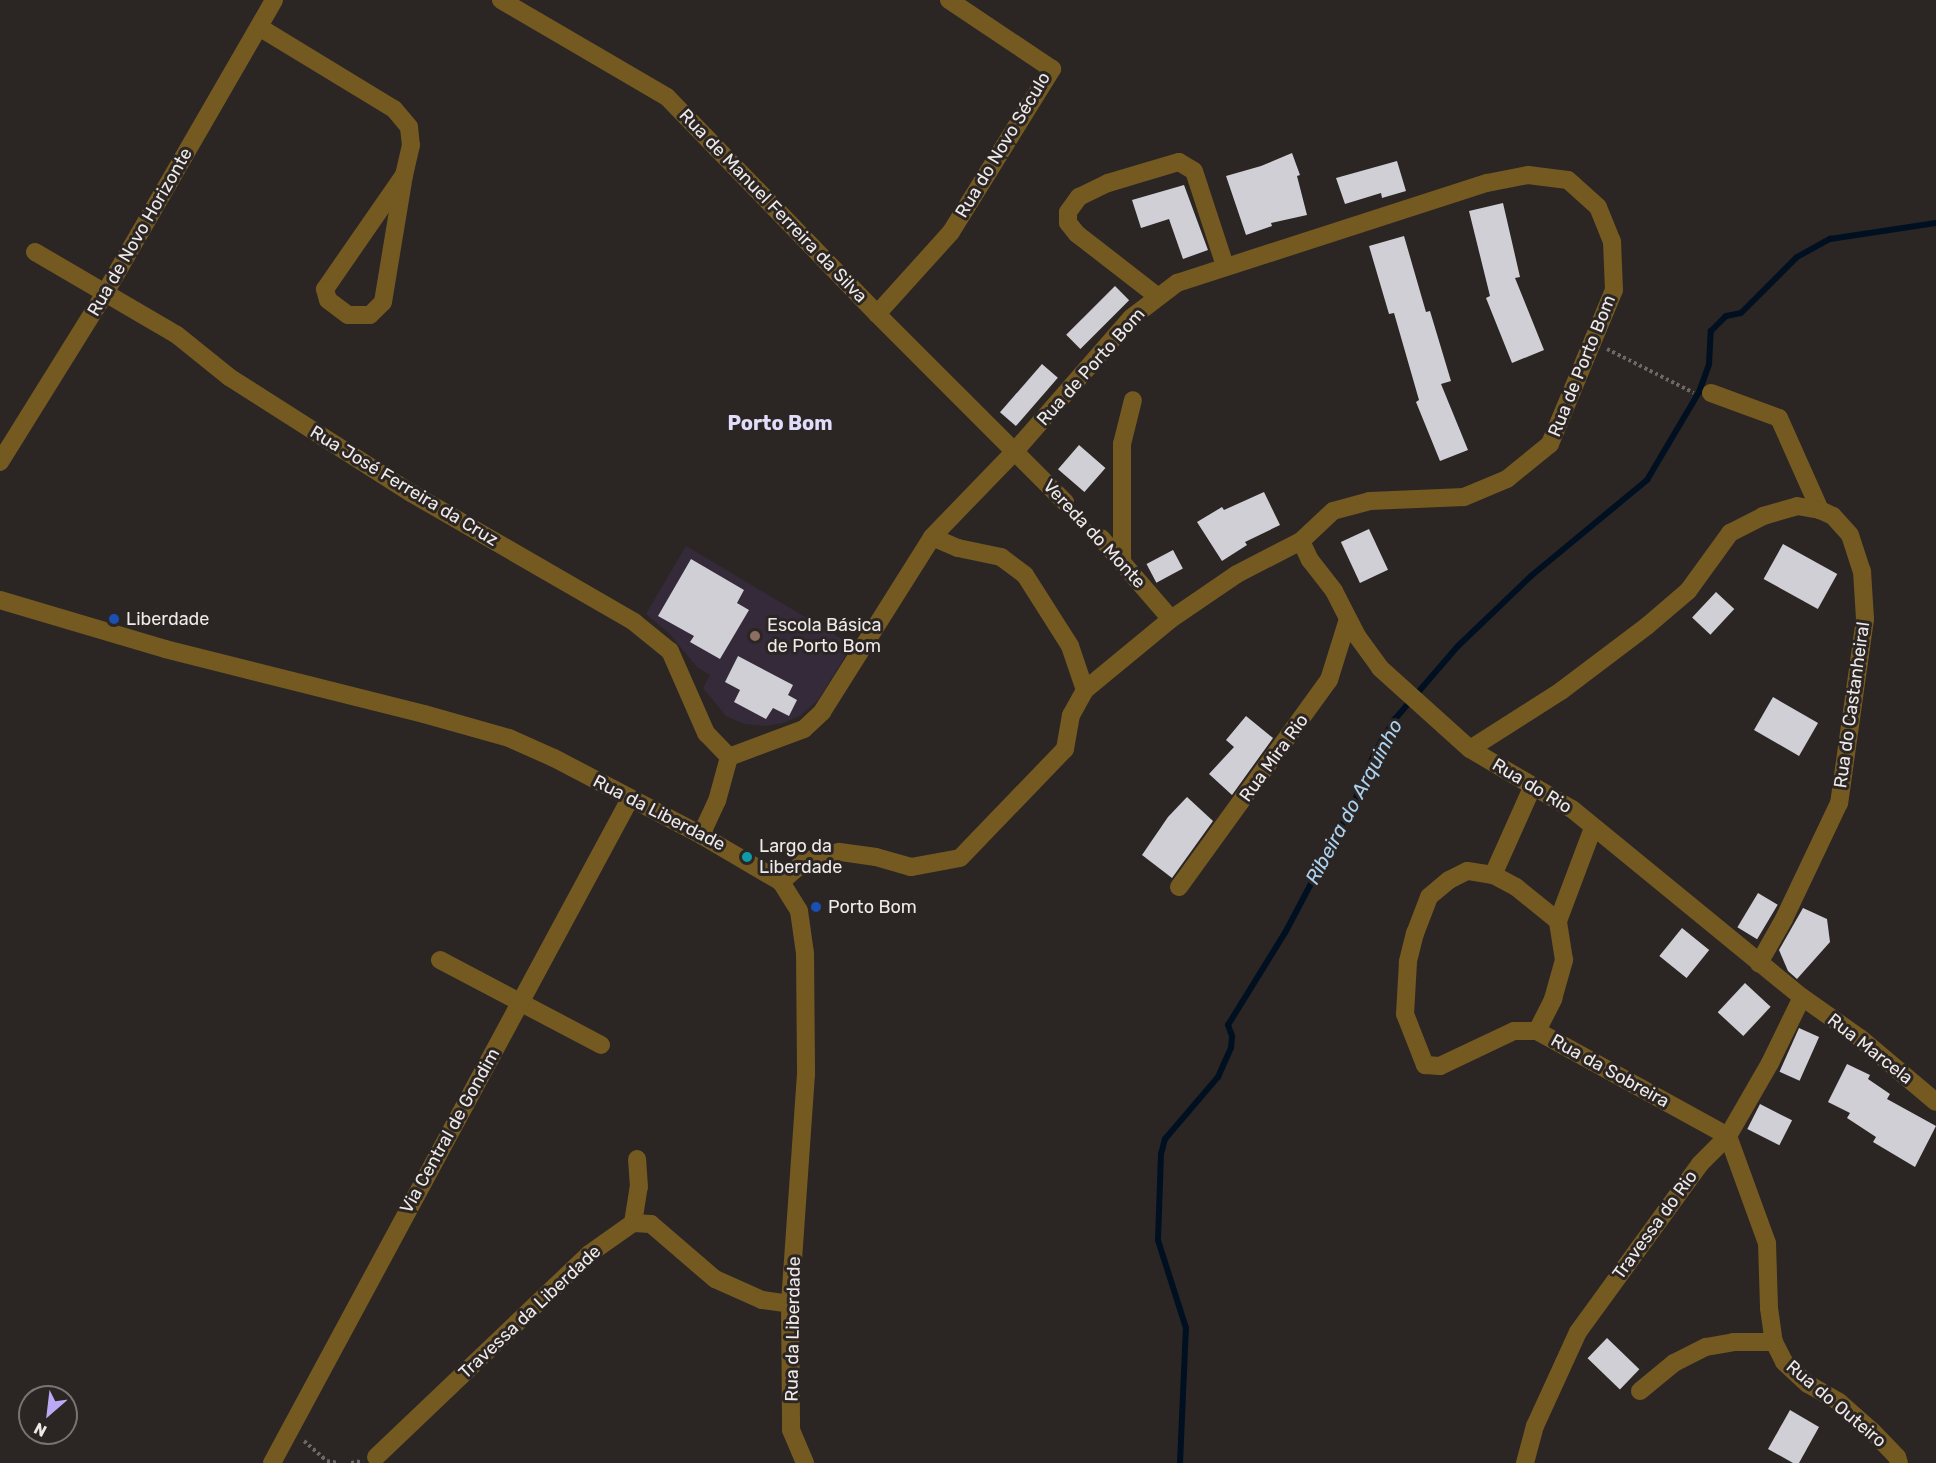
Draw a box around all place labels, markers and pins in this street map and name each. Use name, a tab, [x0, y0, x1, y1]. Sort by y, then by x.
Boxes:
place label: Liberdade	[126, 608, 209, 630]
marker: Liberdade	[107, 612, 121, 626]
place label: Escola Básica de Porto Bom	[767, 615, 881, 658]
marker: Escola Básica de Porto Bom	[748, 629, 762, 643]
place label: Largo da Liberdade	[759, 836, 842, 878]
marker: Largo da Liberdade	[740, 850, 754, 864]
place label: Porto Bom	[828, 896, 917, 918]
marker: Porto Bom	[809, 900, 823, 914]

